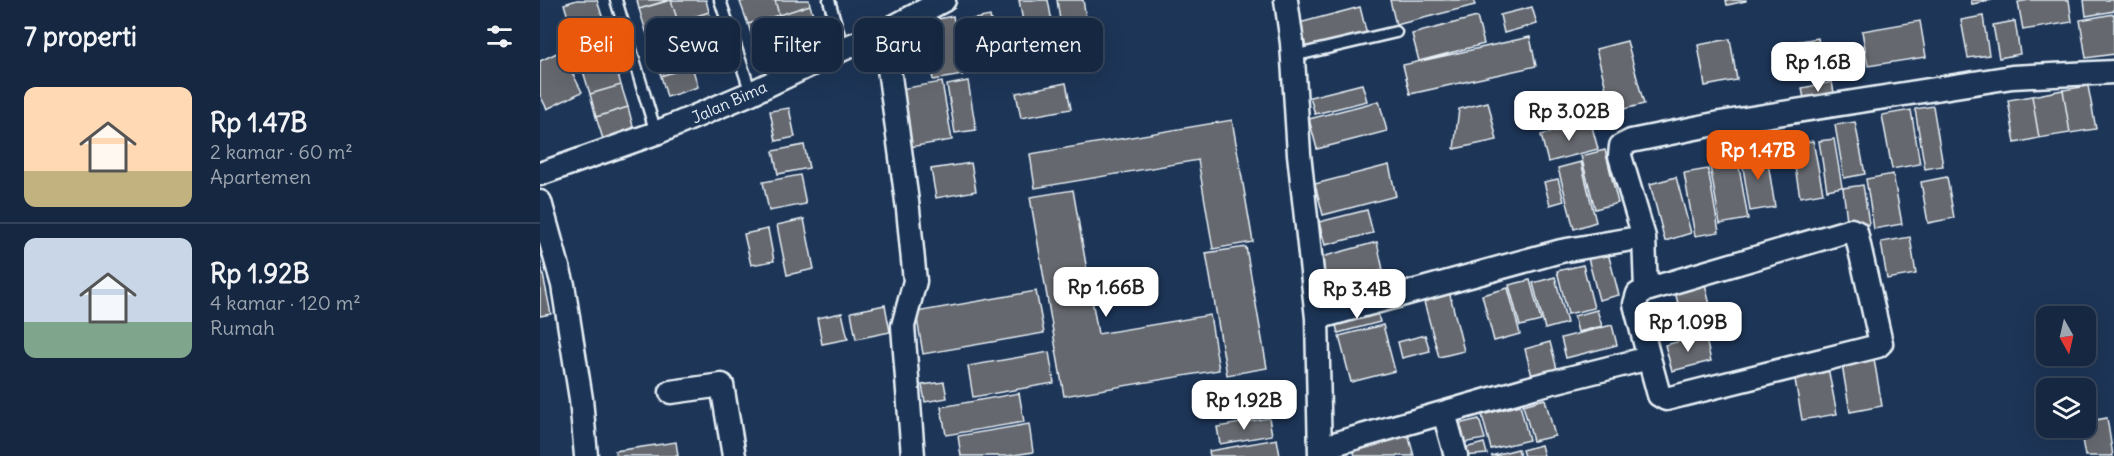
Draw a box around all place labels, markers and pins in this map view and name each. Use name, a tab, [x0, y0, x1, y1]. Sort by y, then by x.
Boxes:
pin: Rp 1.6B	[1763, 42, 1873, 93]
pin: Rp 3.02B	[1507, 91, 1631, 142]
pin: Rp 1.47B	[1696, 130, 1820, 181]
pin: Rp 1.66B	[1044, 267, 1168, 318]
pin: Rp 3.4B	[1302, 269, 1412, 320]
pin: Rp 1.09B	[1626, 302, 1750, 353]
pin: Rp 1.92B	[1182, 380, 1306, 431]

